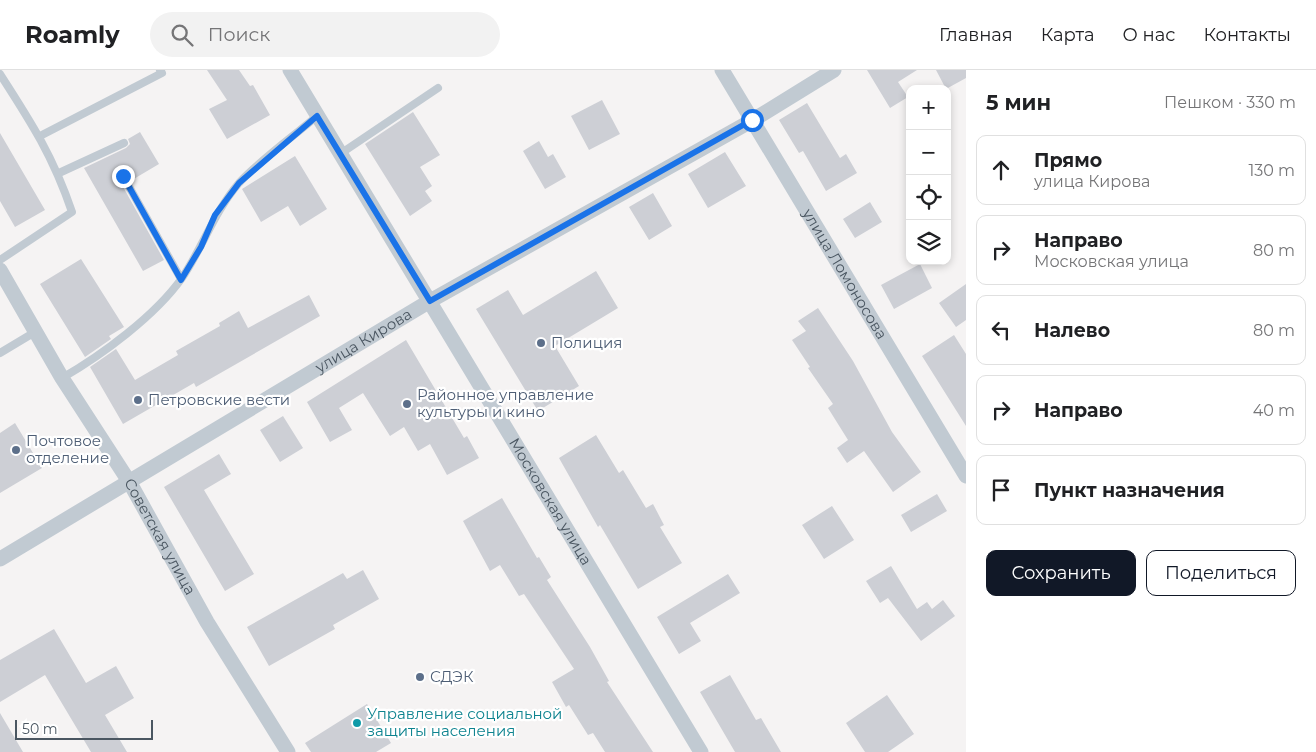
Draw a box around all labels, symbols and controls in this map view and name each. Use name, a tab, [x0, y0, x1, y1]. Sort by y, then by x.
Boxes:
search box	[150, 12, 500, 57]
text: Roamly	[25, 20, 120, 49]
icon: search	[168, 21, 196, 49]
text: Поиск	[208, 23, 270, 46]
text: Главная	[939, 24, 1013, 46]
text: Карта	[1041, 24, 1095, 46]
text: О нас	[1123, 24, 1175, 46]
text: Контакты	[1203, 24, 1291, 46]
map controls	[906, 85, 951, 265]
button: +	[906, 85, 951, 130]
text: 5 мин	[986, 90, 1051, 115]
text: Пешком · 330 m	[1164, 93, 1296, 112]
route start	[741, 109, 764, 132]
button: −	[906, 130, 951, 175]
text: Прямо	[1034, 149, 1102, 172]
icon: ahead	[987, 156, 1015, 184]
text: 130 m	[1248, 161, 1295, 180]
route end	[112, 165, 135, 188]
text: улица Кирова	[1034, 172, 1150, 191]
button: locate	[906, 175, 951, 220]
street label: улица Ломоносова	[798, 204, 892, 342]
button: layers	[906, 220, 951, 265]
text: Направо	[1034, 229, 1123, 252]
icon: right	[987, 236, 1015, 264]
text: 80 m	[1253, 241, 1295, 260]
text: Московская улица	[1034, 252, 1189, 271]
street label: улица Кирова	[311, 304, 415, 377]
icon: left	[987, 316, 1015, 344]
text: Налево	[1034, 319, 1110, 342]
text: 80 m	[1253, 321, 1295, 340]
place label: Полиция	[551, 333, 622, 352]
marker: Полиция	[535, 337, 547, 349]
place label: Районное управление культуры и кино	[417, 385, 594, 421]
place label: Петровские вести	[148, 390, 290, 409]
marker: Петровские вести	[132, 394, 144, 406]
icon: right	[987, 396, 1015, 424]
marker: Районное управление культуры и кино	[401, 398, 413, 410]
text: Направо	[1034, 399, 1123, 422]
text: 40 m	[1253, 401, 1295, 420]
place label: Почтовое отделение	[26, 431, 109, 467]
street label: Московская улица	[505, 434, 596, 569]
marker: Почтовое отделение	[10, 444, 22, 456]
street label: Советская улица	[120, 475, 200, 598]
icon: arrive	[987, 476, 1015, 504]
text: Пункт назначения	[1034, 479, 1225, 502]
button: Сохранить	[986, 550, 1136, 596]
button: Поделиться	[1146, 550, 1296, 596]
place label: СДЭК	[430, 667, 474, 686]
marker: СДЭК	[414, 671, 426, 683]
place label: Управление социальной защиты населения	[367, 704, 562, 740]
scale bar	[15, 717, 152, 740]
marker: Управление социальной защиты населения	[351, 717, 363, 729]
text: 50 m	[22, 720, 58, 738]

